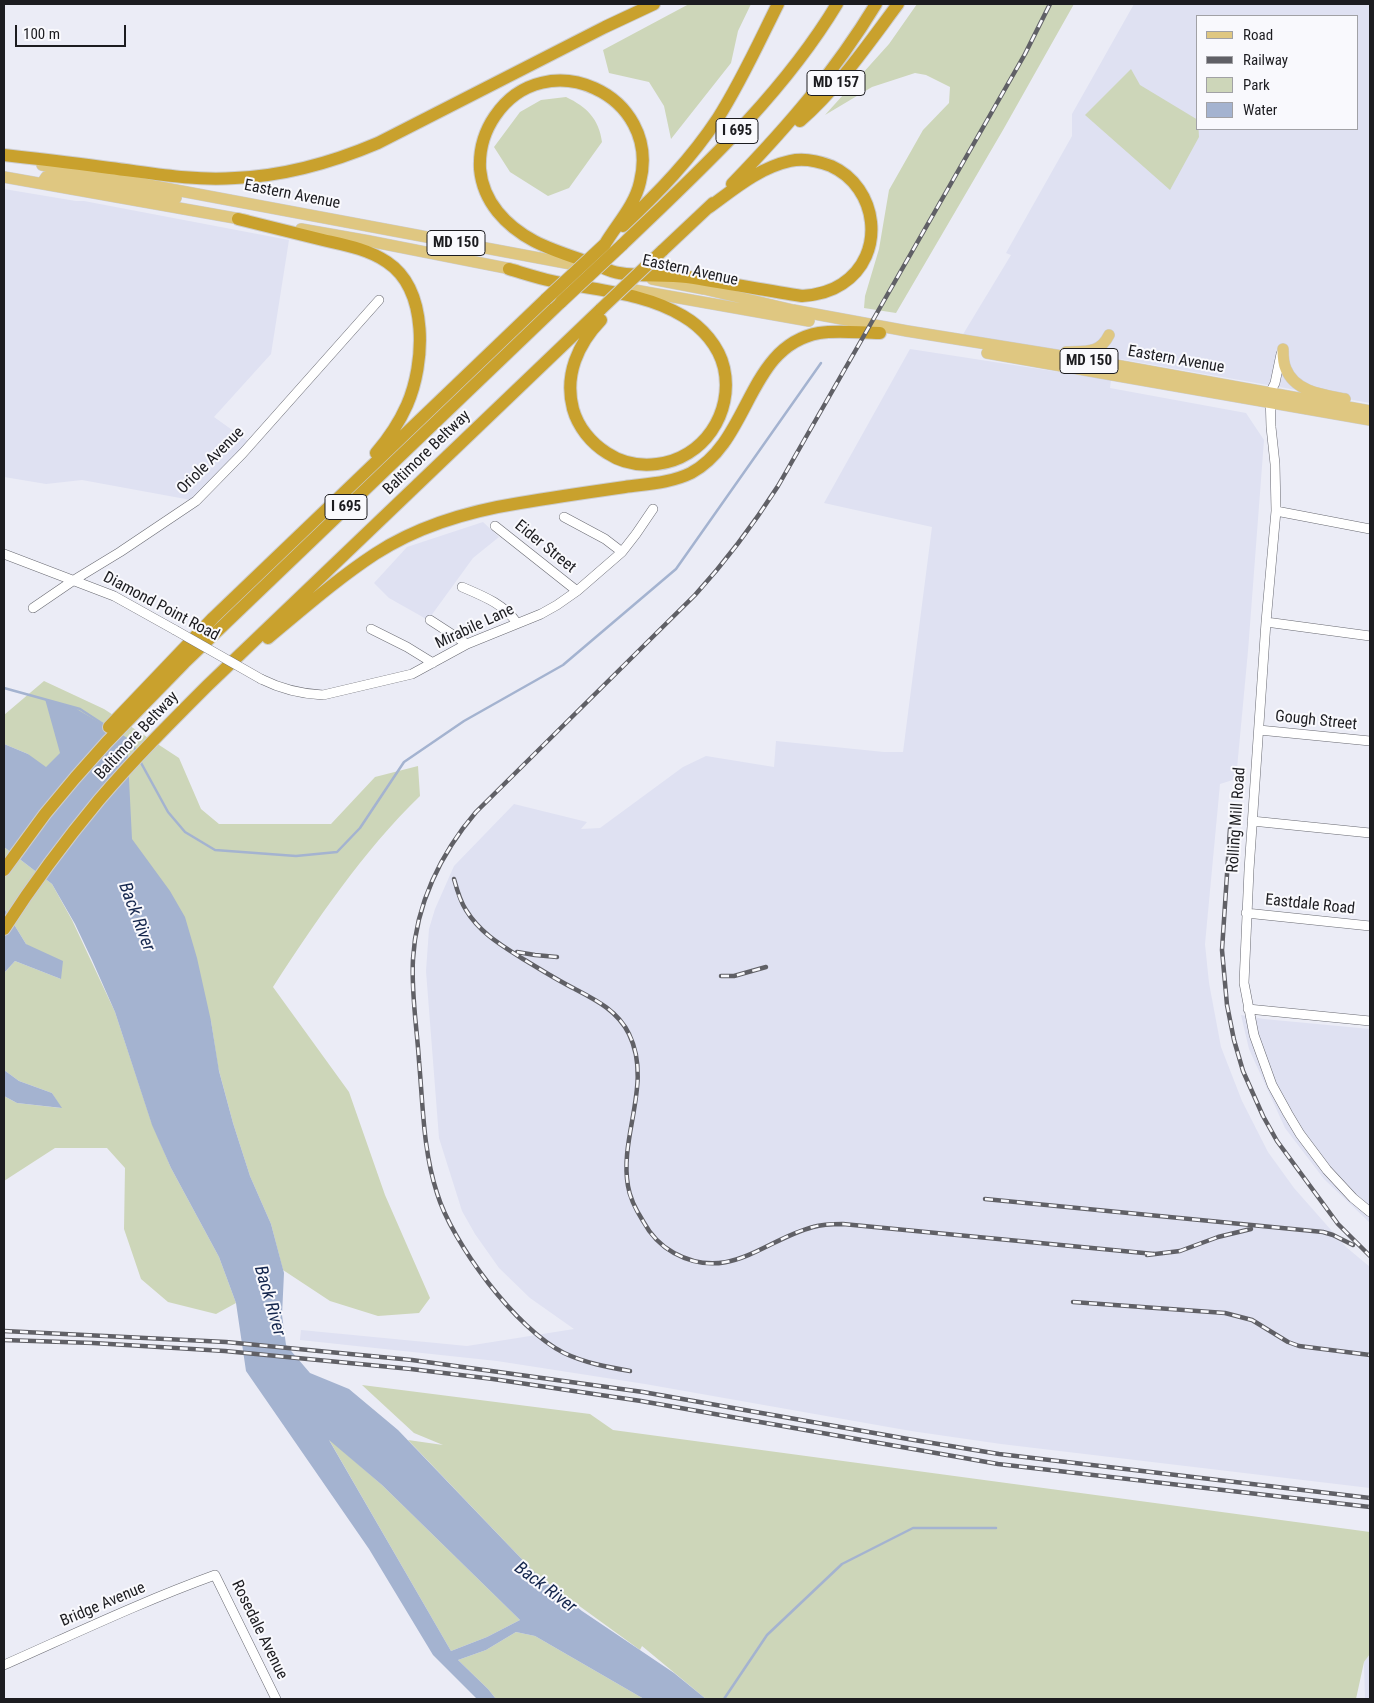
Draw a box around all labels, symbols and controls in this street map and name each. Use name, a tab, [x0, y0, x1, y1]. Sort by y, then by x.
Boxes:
scale bar	[18, 15, 129, 47]
legend	[1196, 15, 1359, 130]
text: 100 m	[23, 25, 60, 43]
text: Road	[1243, 26, 1273, 44]
text: Railway	[1243, 51, 1288, 69]
road number: MD 157	[807, 70, 865, 96]
text: Park	[1243, 76, 1270, 94]
text: Water	[1243, 101, 1277, 119]
road number: I 695	[716, 118, 758, 144]
street label: Eastern Avenue	[242, 176, 342, 214]
road number: MD 150	[427, 230, 485, 256]
street label: Eastern Avenue	[640, 251, 740, 291]
street label: Eastern Avenue	[1126, 342, 1226, 378]
road number: MD 150	[1060, 348, 1118, 374]
street label: Baltimore Beltway	[379, 407, 475, 499]
street label: Oriole Avenue	[173, 423, 249, 499]
road number: I 695	[325, 494, 367, 520]
street label: Eider Street	[511, 517, 579, 577]
street label: Diamond Point Road	[100, 568, 222, 646]
street label: Mirabile Lane	[432, 600, 518, 654]
street label: Baltimore Beltway	[91, 688, 183, 784]
street label: Gough Street	[1274, 707, 1358, 735]
street label: Rolling Mill Road	[1224, 767, 1250, 873]
water label: Back River	[113, 879, 159, 955]
street label: Eastdale Road	[1264, 891, 1356, 919]
water label: Back River	[249, 1263, 289, 1339]
water label: Back River	[510, 1558, 580, 1618]
street label: Rosedale Avenue	[227, 1577, 291, 1683]
street label: Bridge Avenue	[58, 1579, 148, 1631]

